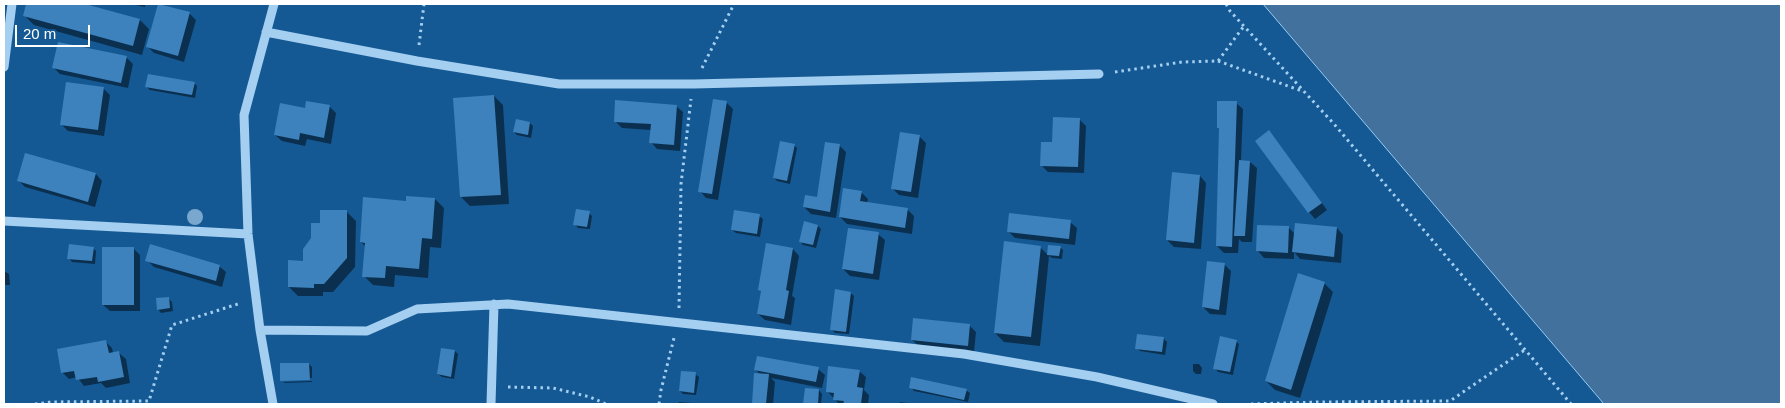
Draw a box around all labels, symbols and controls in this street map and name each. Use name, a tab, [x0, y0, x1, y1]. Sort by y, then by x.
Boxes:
scale bar	[18, 15, 92, 47]
text: 20 m	[23, 25, 56, 42]

